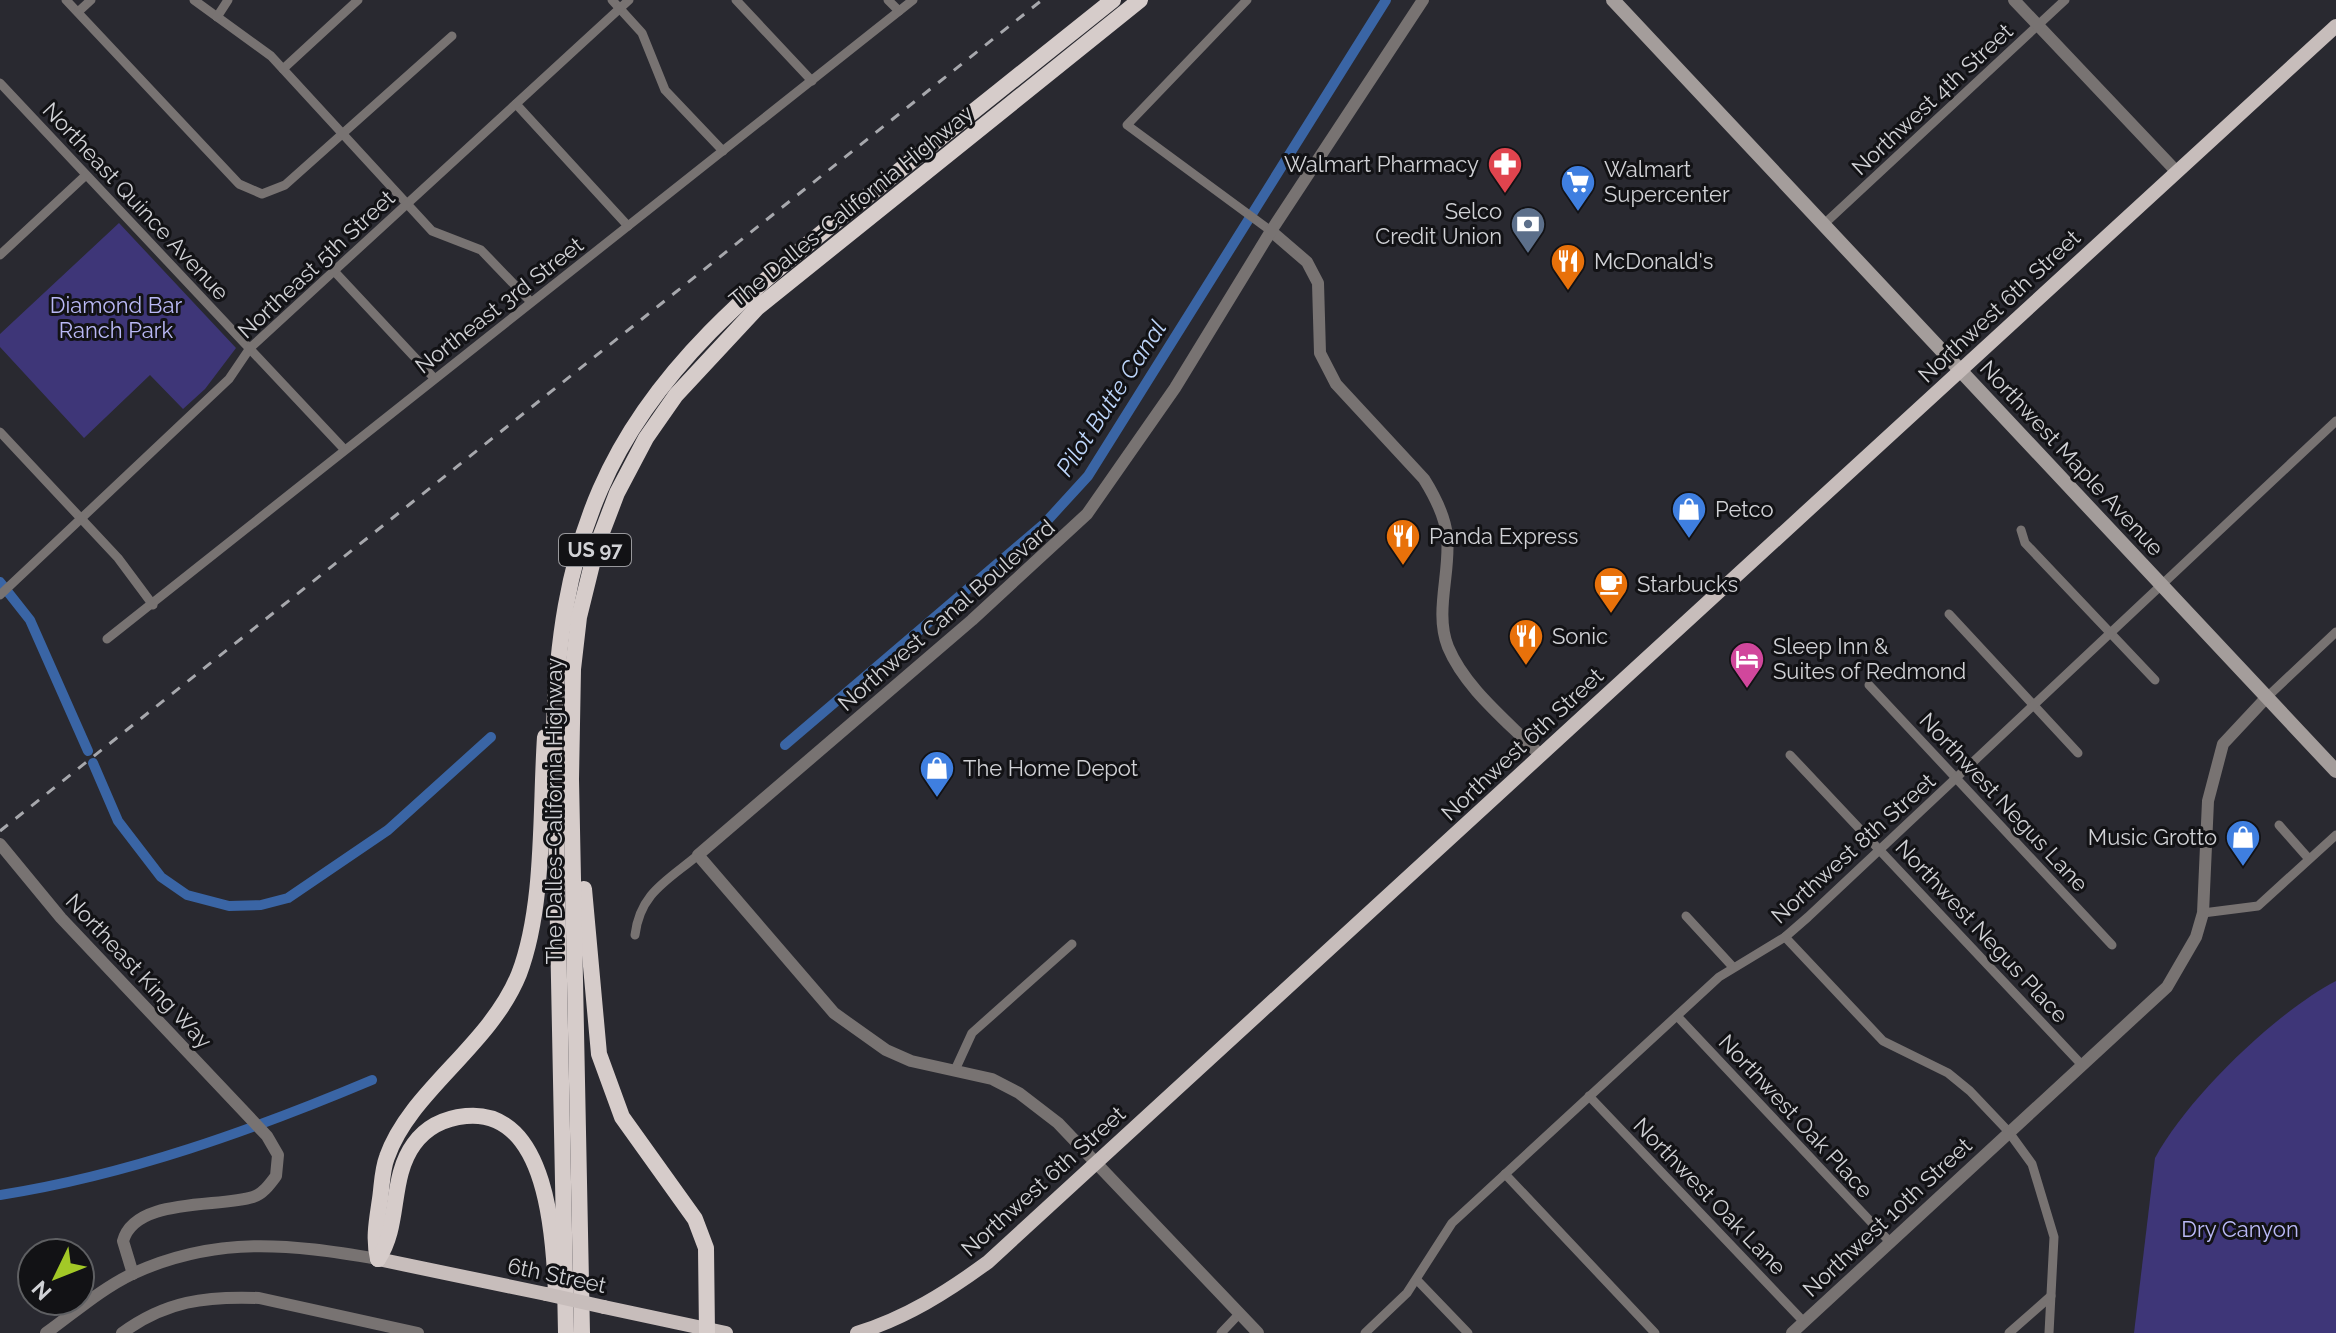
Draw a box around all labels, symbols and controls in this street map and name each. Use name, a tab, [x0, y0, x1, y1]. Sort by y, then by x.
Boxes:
street label: Northwest 4th Street	[1846, 17, 2018, 180]
street label: Northeast Quince Avenue	[38, 97, 234, 305]
street label: The Dalles-California Highway	[724, 99, 978, 313]
pharmacy icon: Walmart Pharmacy	[1486, 145, 1524, 195]
place label: Walmart Pharmacy	[1284, 151, 1479, 177]
place label: Walmart Supercenter	[1604, 156, 1730, 207]
supermarket icon: Walmart Supercenter	[1559, 163, 1597, 213]
street label: Northeast 5th Street	[232, 184, 400, 343]
place label: Selco Credit Union	[1375, 198, 1502, 249]
bank icon: Selco Credit Union	[1509, 205, 1547, 255]
street label: Northwest 6th Street	[1913, 224, 2086, 388]
street label: Northeast 3rd Street	[410, 231, 589, 379]
restaurant icon: McDonald's	[1549, 242, 1587, 292]
place label: McDonald's	[1594, 248, 1713, 274]
park label: Diamond Bar Ranch Park	[50, 292, 182, 343]
water label: Pilot Butte Canal	[1050, 315, 1172, 481]
street label: Northwest Maple Avenue	[1975, 355, 2169, 561]
shop icon: Petco	[1670, 490, 1708, 540]
place label: Petco	[1715, 496, 1774, 522]
street label: Northwest Canal Boulevard	[832, 514, 1060, 716]
restaurant icon: Panda Express	[1384, 517, 1422, 567]
place label: Panda Express	[1429, 523, 1578, 549]
road number: US 97	[559, 534, 631, 566]
cafe icon: Starbucks	[1592, 565, 1630, 615]
place label: Starbucks	[1637, 571, 1738, 597]
restaurant icon: Sonic	[1507, 617, 1545, 667]
place label: Sonic	[1552, 623, 1608, 649]
place label: Sleep Inn & Suites of Redmond	[1773, 633, 1966, 684]
hotel icon: Sleep Inn & Suites of Redmond	[1728, 640, 1766, 690]
street label: The Dalles-California Highway	[541, 658, 567, 964]
street label: Northwest 6th Street	[1436, 662, 1609, 826]
street label: Northwest Negus Lane	[1914, 707, 2094, 897]
shop icon: The Home Depot	[918, 749, 956, 799]
place label: The Home Depot	[963, 755, 1139, 781]
street label: Northwest 8th Street	[1766, 767, 1941, 928]
shop icon: Music Grotto	[2224, 818, 2262, 868]
place label: Music Grotto	[2088, 824, 2217, 850]
street label: Northwest Negus Place	[1890, 834, 2074, 1028]
street label: Northeast King Way	[61, 888, 217, 1054]
street label: Northwest Oak Place	[1714, 1029, 1878, 1203]
street label: Northwest 6th Street	[956, 1100, 1131, 1261]
street label: Northwest Oak Lane	[1628, 1112, 1792, 1280]
street label: Northwest 10th Street	[1797, 1132, 1977, 1302]
park label: Dry Canyon	[2181, 1216, 2299, 1242]
north arrow	[16, 1237, 96, 1317]
street label: 6th Street	[505, 1252, 609, 1298]
text: N	[26, 1276, 57, 1306]

